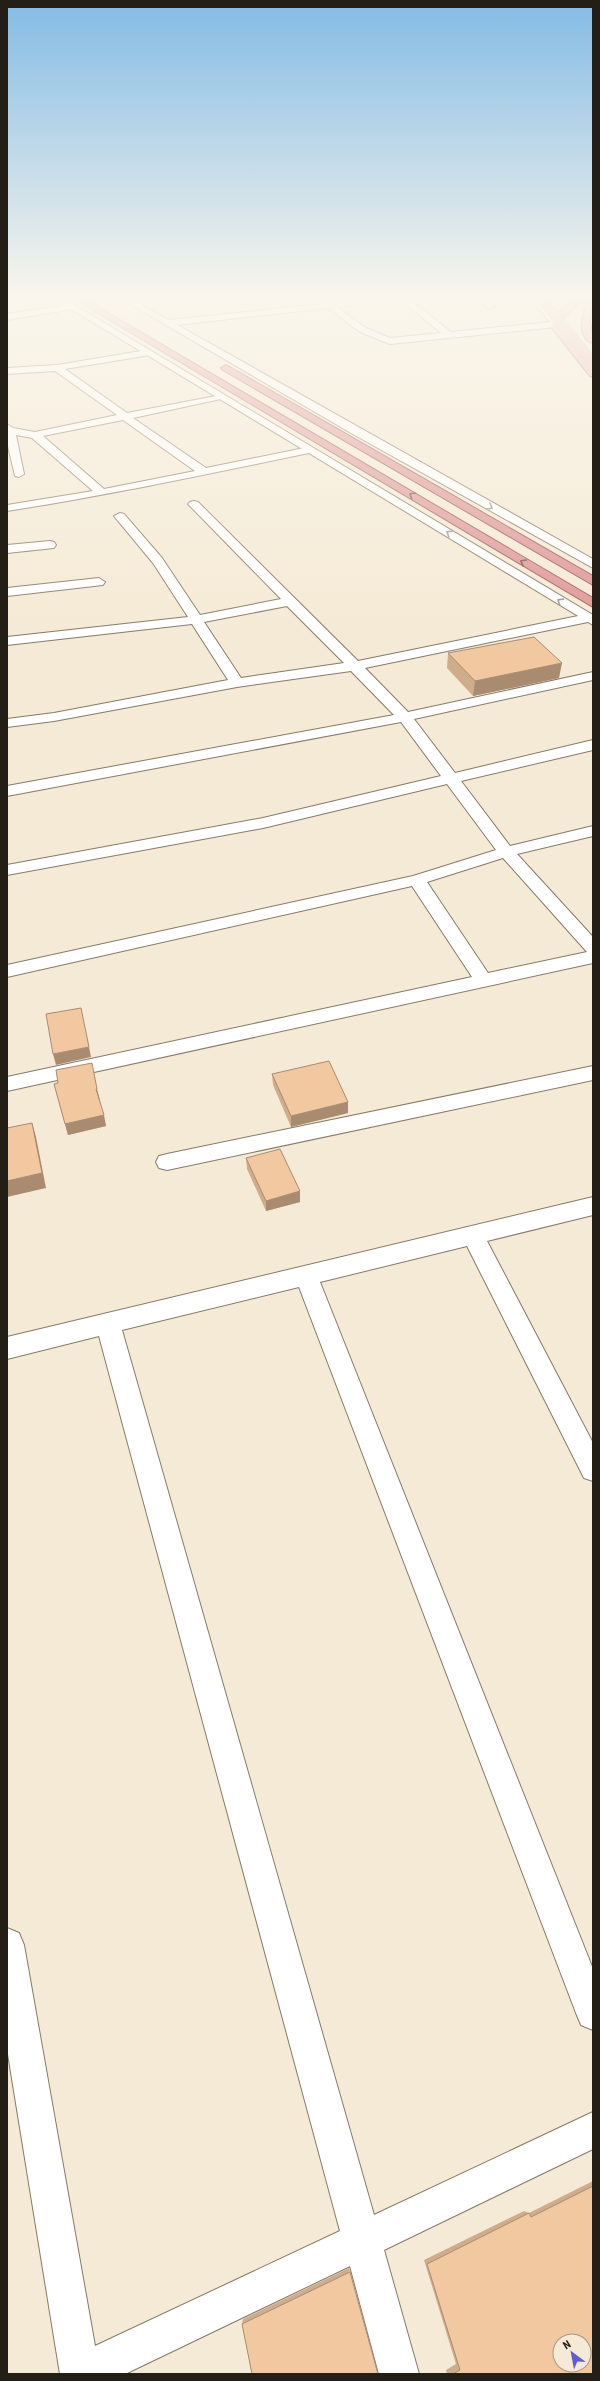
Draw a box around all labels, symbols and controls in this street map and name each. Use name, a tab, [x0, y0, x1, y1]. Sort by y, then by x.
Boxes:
one-way arrow	[409, 493, 416, 500]
one-way arrow	[485, 502, 493, 509]
one-way arrow	[446, 530, 453, 537]
one-way arrow	[520, 559, 527, 566]
one-way arrow	[557, 598, 564, 605]
north arrow	[552, 2333, 592, 2373]
text: N	[561, 2338, 573, 2352]

